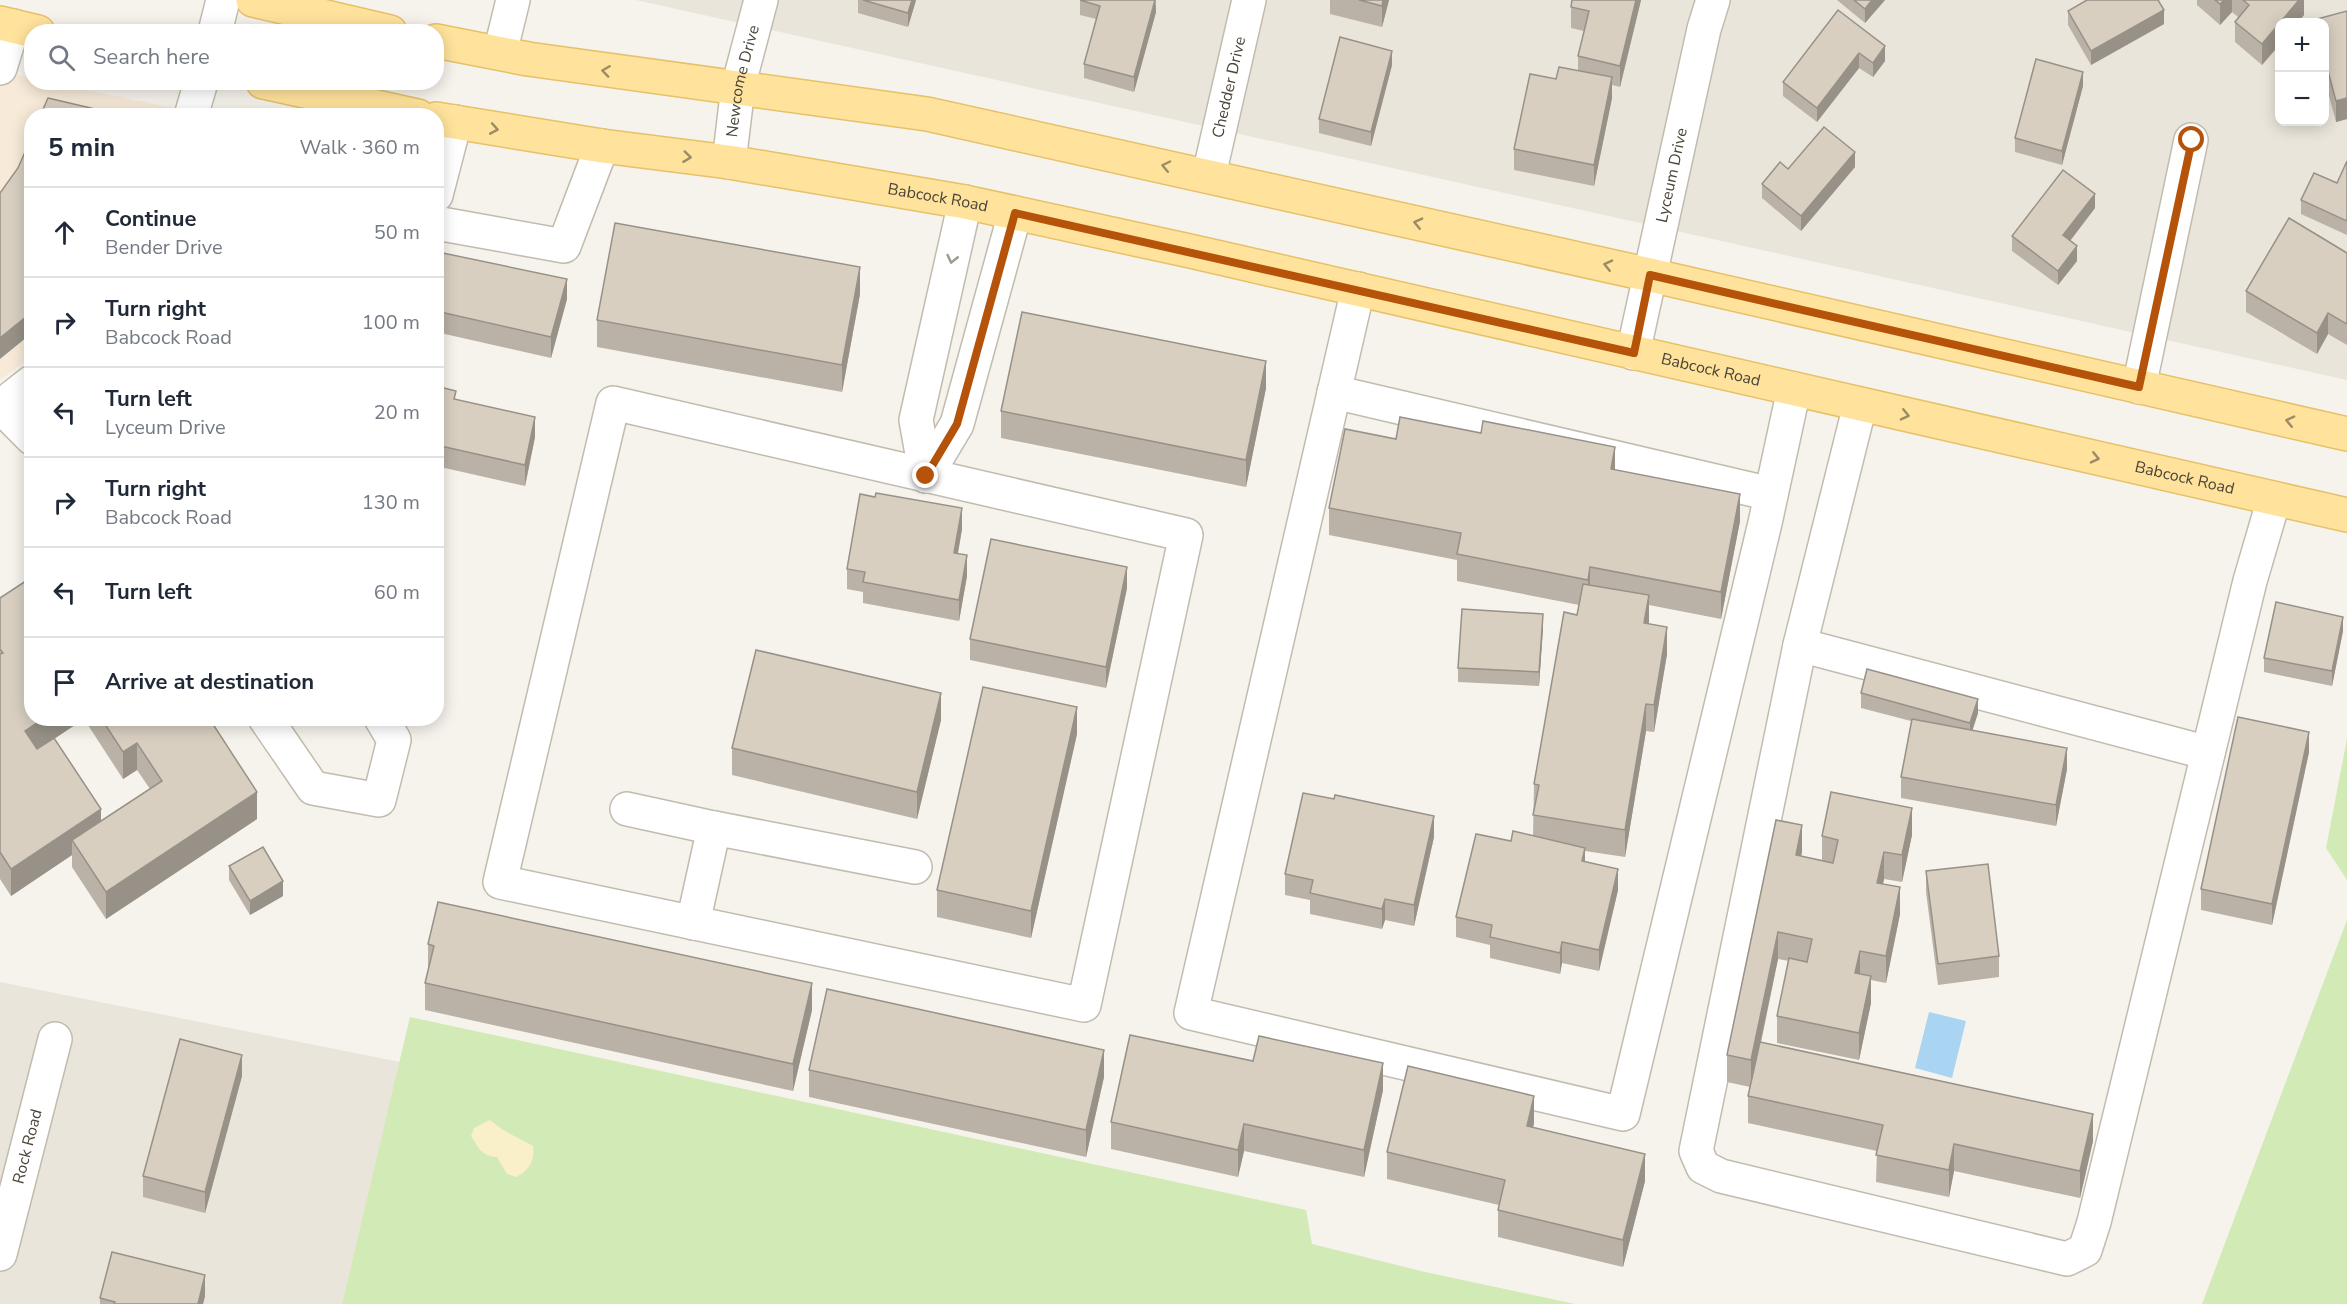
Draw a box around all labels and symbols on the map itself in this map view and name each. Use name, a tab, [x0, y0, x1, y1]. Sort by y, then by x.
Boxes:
street label: Newcome Drive	[721, 23, 765, 139]
street label: Chedder Drive	[1207, 34, 1251, 140]
one-way arrow	[602, 65, 611, 77]
one-way arrow	[489, 122, 499, 135]
street label: Lyceum Drive	[1651, 126, 1693, 225]
route start	[2178, 126, 2204, 152]
one-way arrow	[682, 150, 692, 162]
one-way arrow	[1162, 160, 1172, 173]
street label: Babcock Road	[886, 178, 990, 218]
one-way arrow	[1413, 217, 1423, 230]
one-way arrow	[946, 254, 959, 264]
one-way arrow	[1604, 260, 1614, 273]
street label: Babcock Road	[1659, 348, 1763, 392]
one-way arrow	[1899, 407, 1909, 420]
one-way arrow	[2285, 415, 2295, 428]
one-way arrow	[2089, 451, 2099, 464]
street label: Babcock Road	[2133, 456, 2237, 500]
route end	[912, 462, 938, 488]
street label: Rock Road	[7, 1107, 48, 1186]

